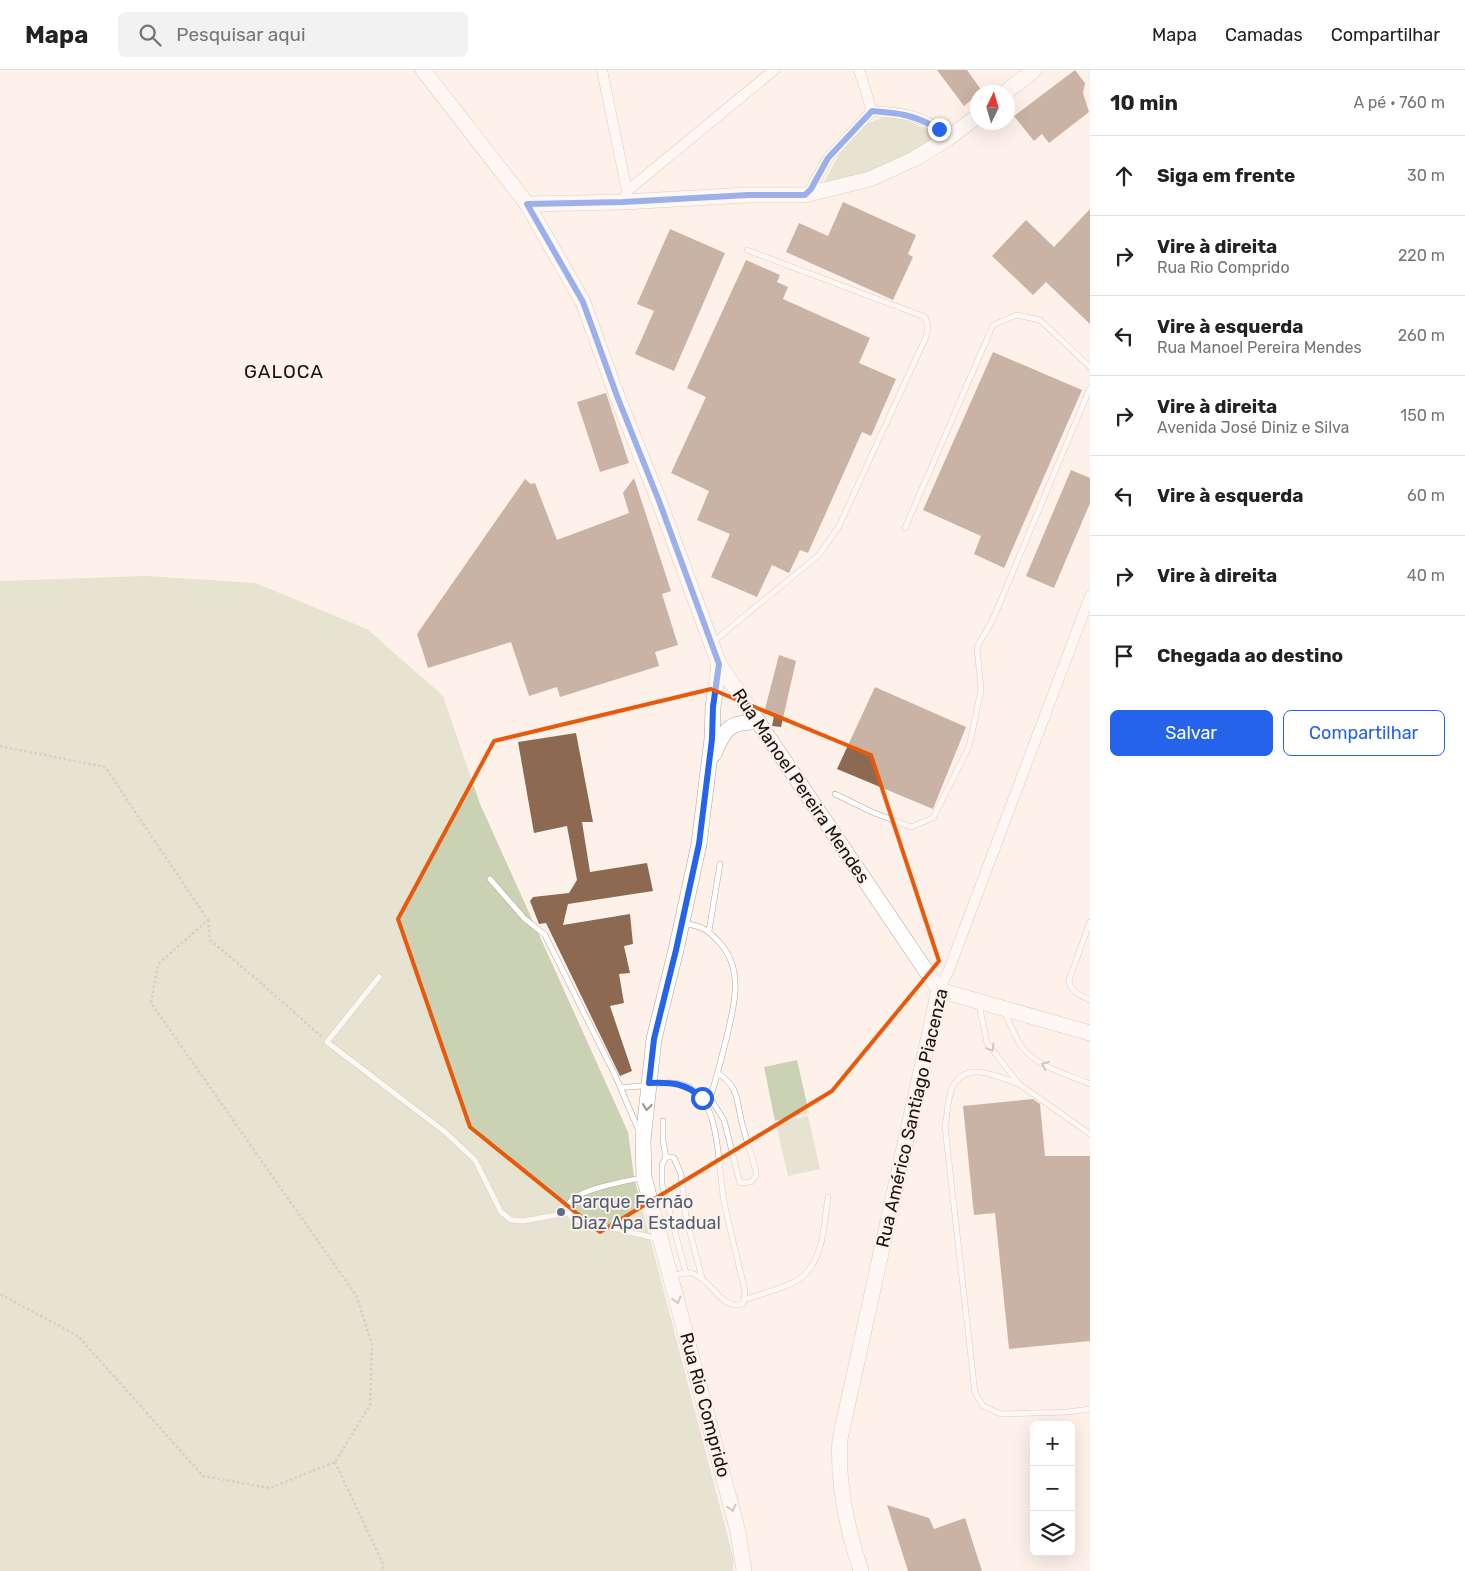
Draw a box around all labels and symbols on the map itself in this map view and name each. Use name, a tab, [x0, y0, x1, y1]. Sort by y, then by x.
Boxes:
north arrow	[970, 85, 1015, 130]
route end	[928, 118, 951, 141]
district label: GALOCA	[244, 360, 324, 383]
street label: Rua Manoel Pereira Mendes	[728, 684, 874, 888]
street label: Rua Américo Santiago Piacenza	[871, 986, 953, 1250]
one-way arrow	[985, 1042, 995, 1051]
one-way arrow	[1042, 1061, 1051, 1071]
route start	[691, 1087, 714, 1110]
one-way arrow	[642, 1103, 653, 1111]
place label: Parque Fernão Diaz Apa Estadual	[571, 1191, 721, 1234]
marker: Parque Fernão Diaz Apa Estadual	[555, 1206, 567, 1218]
one-way arrow	[671, 1295, 682, 1304]
street label: Rua Rio Comprido	[675, 1330, 735, 1480]
one-way arrow	[726, 1503, 737, 1512]

